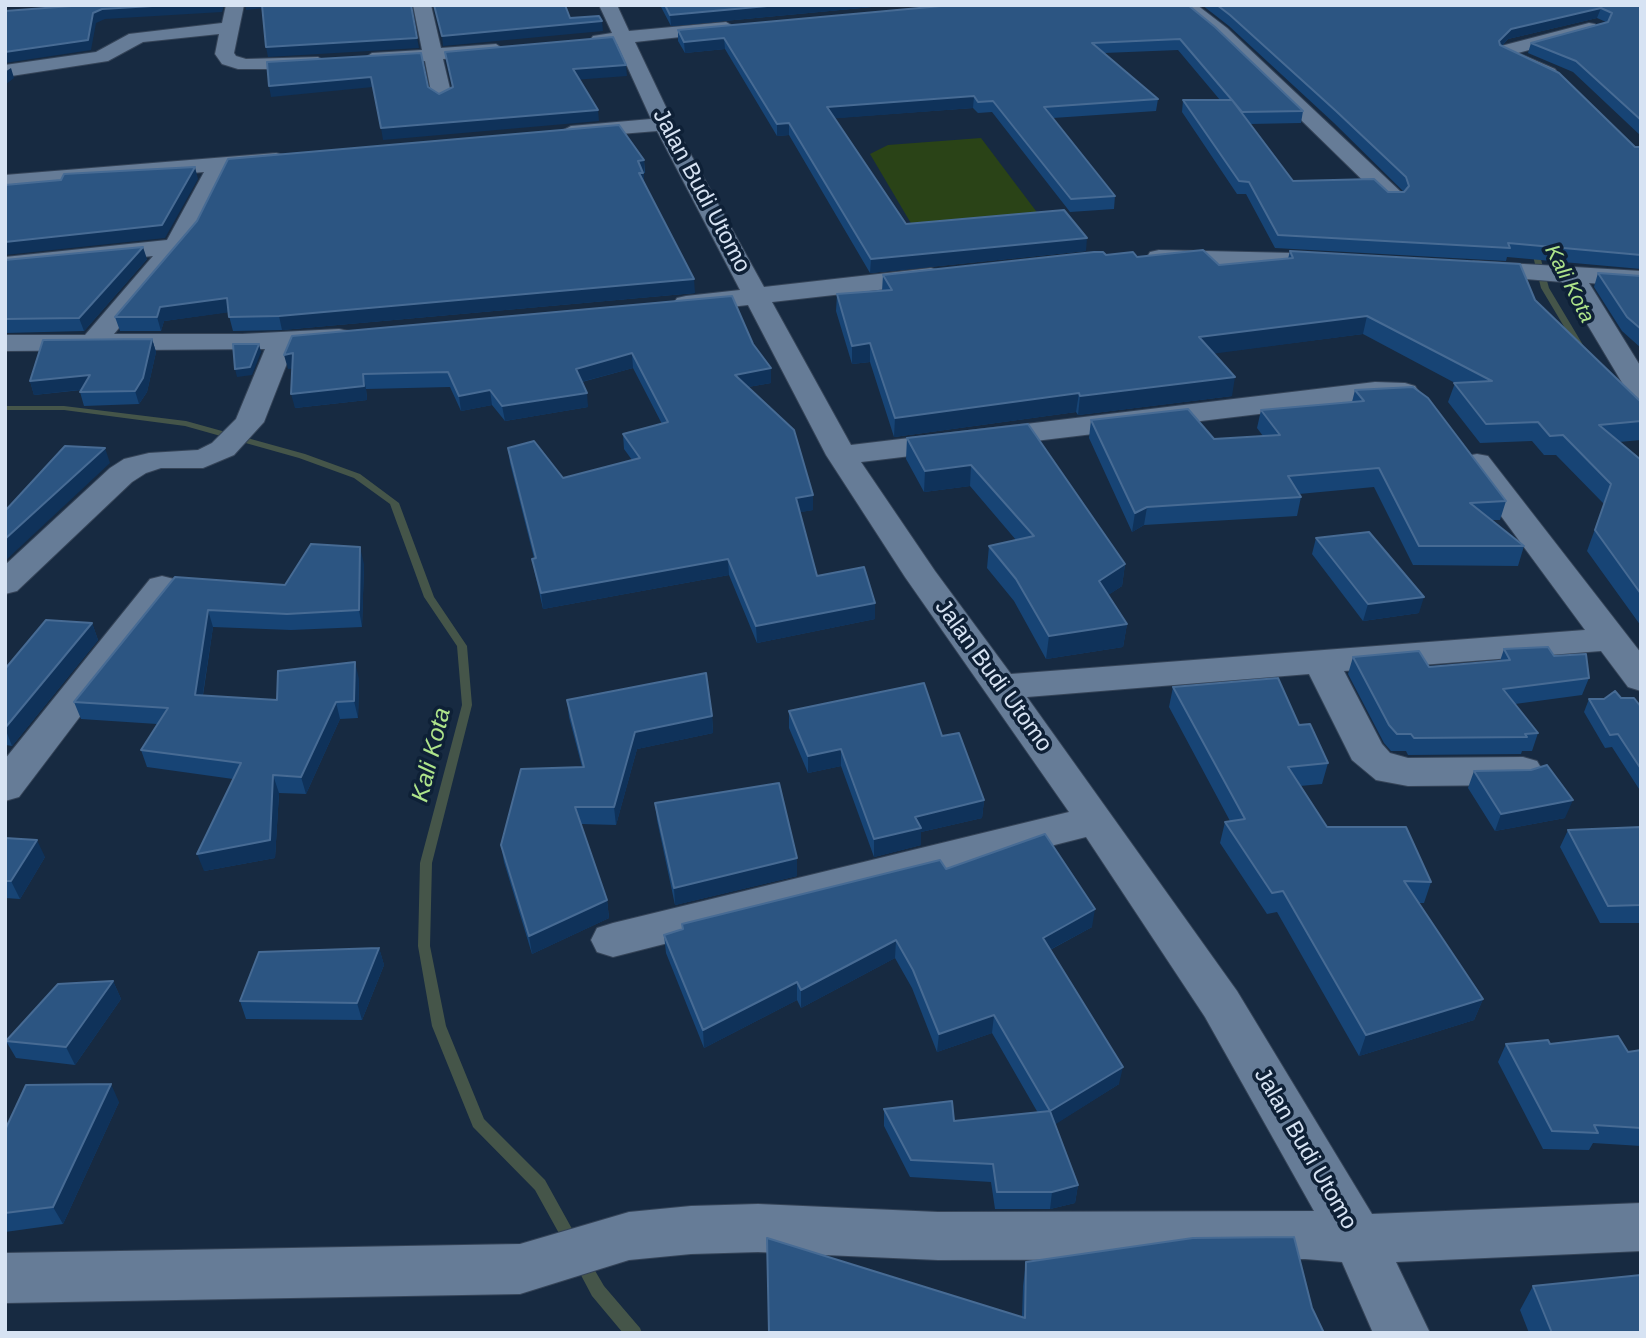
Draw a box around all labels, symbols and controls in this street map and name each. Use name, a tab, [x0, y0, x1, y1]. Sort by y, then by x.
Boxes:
street label: Jalan Budi Utomo	[646, 104, 756, 278]
water label: Kali Kota	[1539, 241, 1599, 327]
street label: Jalan Budi Utomo	[928, 594, 1058, 758]
water label: Kali Kota	[406, 705, 458, 805]
street label: Jalan Budi Utomo	[1248, 1063, 1362, 1235]

